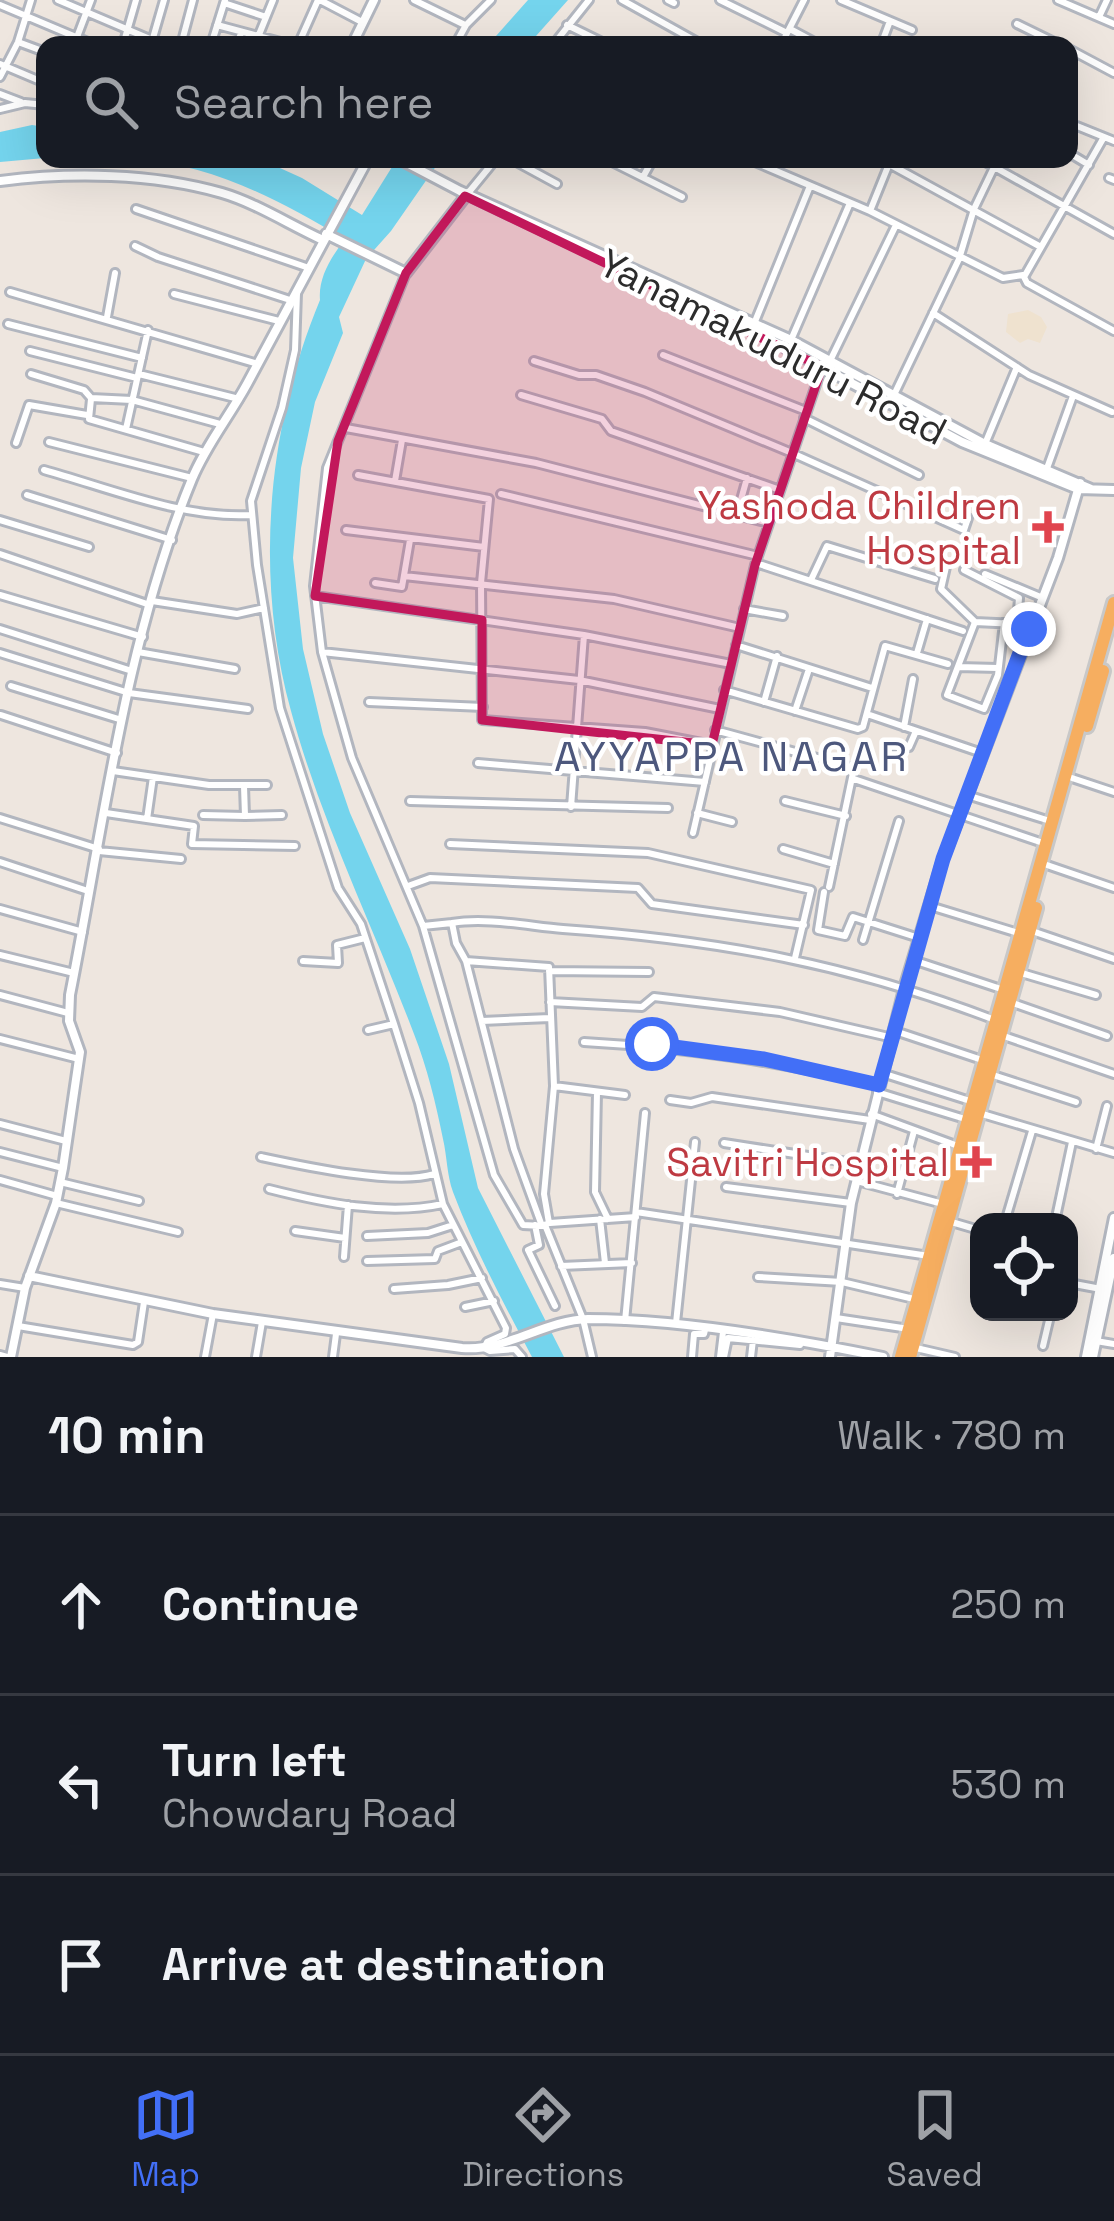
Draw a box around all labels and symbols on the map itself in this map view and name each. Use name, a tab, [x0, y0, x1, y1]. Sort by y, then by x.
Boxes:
street label: Yanamakuduru Road	[591, 238, 955, 456]
place label: Yashoda Children Hospital	[698, 481, 1021, 575]
marker: Yashoda Children Hospital	[1032, 511, 1064, 543]
route end	[1002, 602, 1056, 656]
district label: AYYAPPA NAGAR	[554, 730, 910, 783]
route start	[625, 1017, 679, 1071]
place label: Savitri Hospital	[666, 1138, 949, 1187]
marker: Savitri Hospital	[960, 1146, 992, 1178]

